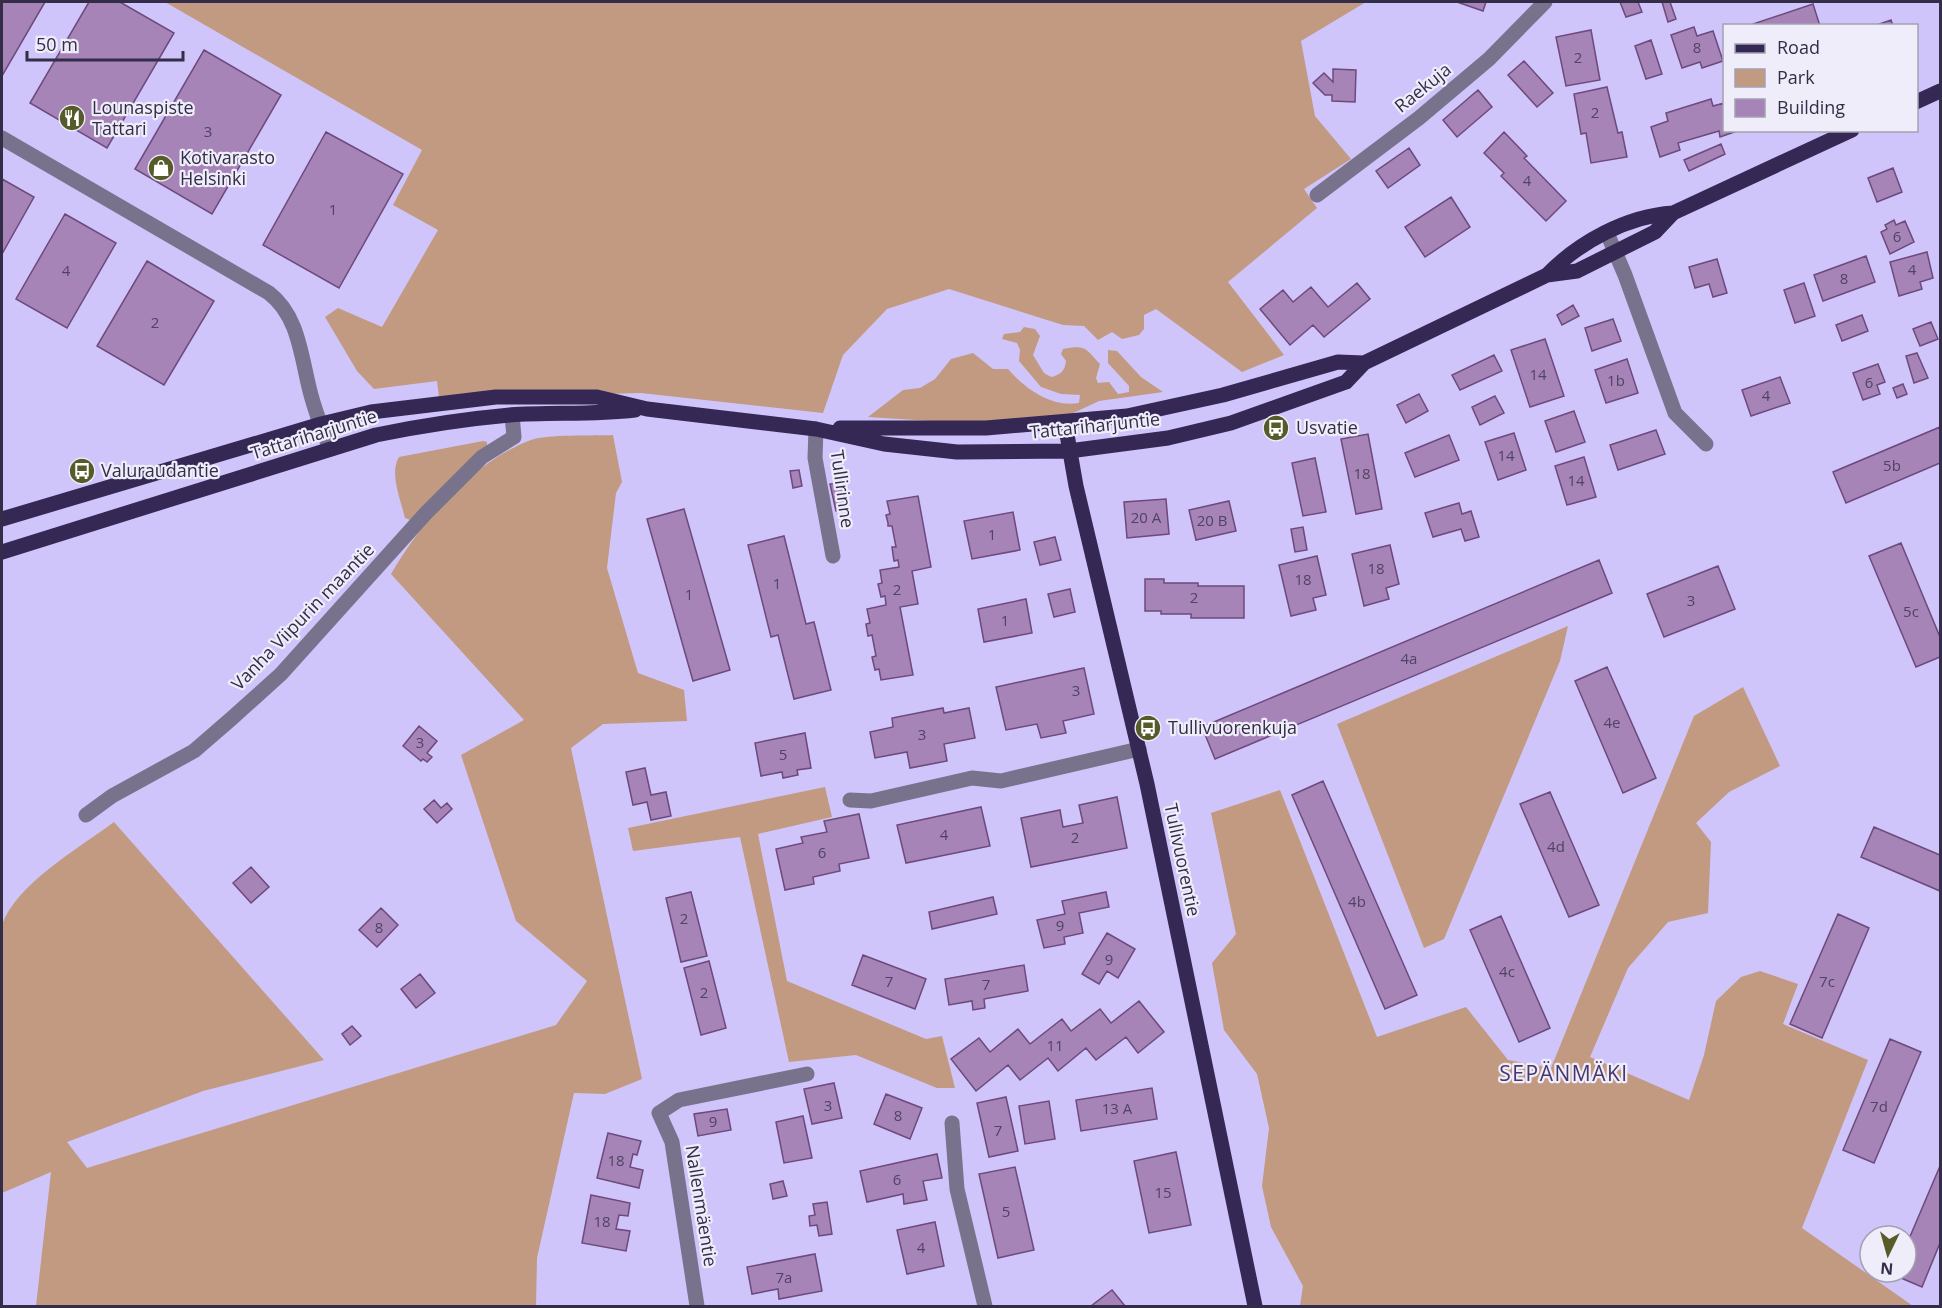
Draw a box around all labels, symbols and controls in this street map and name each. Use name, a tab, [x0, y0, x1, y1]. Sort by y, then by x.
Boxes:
scale bar	[27, 24, 183, 62]
legend	[1723, 24, 1918, 132]
text: 50 m	[36, 32, 78, 56]
text: Road	[1777, 35, 1820, 59]
house number: 8	[1693, 37, 1701, 57]
house number: 2	[1574, 47, 1582, 67]
street label: Raekuja	[1389, 57, 1456, 117]
text: Park	[1777, 65, 1815, 89]
place label: Lounaspiste Tattari	[92, 95, 194, 140]
text: Building	[1777, 95, 1845, 119]
house number: 2	[1591, 102, 1599, 122]
restaurant icon: Lounaspiste Tattari	[57, 103, 87, 133]
house number: 3	[204, 121, 212, 141]
place label: Kotivarasto Helsinki	[180, 145, 275, 190]
shop icon: Kotivarasto Helsinki	[146, 153, 176, 183]
house number: 4	[1523, 170, 1532, 190]
house number: 1	[329, 199, 337, 219]
house number: 6	[1893, 226, 1901, 246]
house number: 4	[1908, 259, 1917, 279]
house number: 4	[62, 260, 71, 280]
house number: 8	[1840, 268, 1848, 288]
house number: 2	[151, 312, 159, 332]
house number: 14	[1529, 364, 1547, 384]
house number: 1b	[1607, 370, 1625, 390]
house number: 6	[1865, 372, 1873, 392]
house number: 4	[1762, 385, 1771, 405]
street label: Tattariharjuntie	[248, 403, 380, 465]
street label: Tattariharjuntie	[1029, 406, 1161, 444]
bus stop icon: Usvatie	[1261, 413, 1291, 443]
place label: Usvatie	[1296, 415, 1358, 439]
house number: 14	[1497, 445, 1515, 465]
street label: Tullirinne	[826, 448, 860, 529]
house number: 5b	[1883, 455, 1901, 475]
bus stop icon: Valuraudantie	[67, 456, 97, 486]
place label: Valuraudantie	[101, 458, 219, 482]
house number: 18	[1353, 463, 1371, 483]
house number: 14	[1567, 470, 1585, 490]
house number: 20 A	[1131, 507, 1162, 527]
house number: 20 B	[1197, 510, 1227, 530]
house number: 1	[988, 524, 996, 544]
street label: Vanha Viipurin maantie	[226, 538, 379, 695]
house number: 18	[1367, 558, 1385, 578]
house number: 18	[1294, 569, 1312, 589]
house number: 1	[773, 573, 781, 593]
house number: 2	[893, 579, 901, 599]
house number: 1	[685, 584, 693, 604]
house number: 2	[1190, 587, 1198, 607]
house number: 3	[1687, 590, 1695, 610]
house number: 5c	[1903, 601, 1919, 621]
house number: 1	[1001, 610, 1009, 630]
house number: 4a	[1401, 648, 1417, 668]
house number: 3	[1072, 680, 1080, 700]
house number: 4e	[1604, 712, 1621, 732]
bus stop icon: Tullivuorenkuja	[1133, 713, 1163, 743]
place label: Tullivuorenkuja	[1168, 715, 1297, 739]
house number: 3	[918, 724, 926, 744]
house number: 3	[416, 732, 424, 752]
house number: 5	[779, 744, 787, 764]
street label: Tullivuorentie	[1159, 801, 1207, 919]
house number: 4	[940, 824, 949, 844]
house number: 2	[1071, 827, 1079, 847]
house number: 4d	[1547, 836, 1565, 856]
house number: 6	[818, 842, 826, 862]
house number: 4b	[1348, 891, 1366, 911]
house number: 2	[680, 908, 688, 928]
house number: 9	[1056, 915, 1064, 935]
house number: 8	[375, 917, 383, 937]
house number: 9	[1105, 949, 1113, 969]
house number: 4c	[1499, 961, 1515, 981]
house number: 7	[885, 971, 893, 991]
house number: 7c	[1819, 971, 1835, 991]
house number: 7	[982, 974, 990, 994]
house number: 2	[700, 982, 708, 1002]
house number: 11	[1046, 1035, 1064, 1055]
district label: SEPÄNMÄKI	[1499, 1059, 1629, 1087]
house number: 3	[824, 1095, 832, 1115]
house number: 7d	[1870, 1096, 1888, 1116]
house number: 13 A	[1102, 1098, 1133, 1118]
house number: 8	[894, 1105, 902, 1125]
house number: 9	[709, 1111, 717, 1131]
house number: 7	[994, 1120, 1002, 1140]
street label: Nallenmäentie	[681, 1143, 723, 1268]
house number: 18	[607, 1150, 625, 1170]
house number: 6	[893, 1169, 901, 1189]
house number: 15	[1154, 1182, 1172, 1202]
house number: 5	[1002, 1201, 1010, 1221]
house number: 18	[593, 1211, 611, 1231]
north arrow	[1858, 1224, 1918, 1284]
house number: 4	[917, 1237, 926, 1257]
text: N	[1879, 1257, 1894, 1280]
house number: 7a	[776, 1267, 792, 1287]

